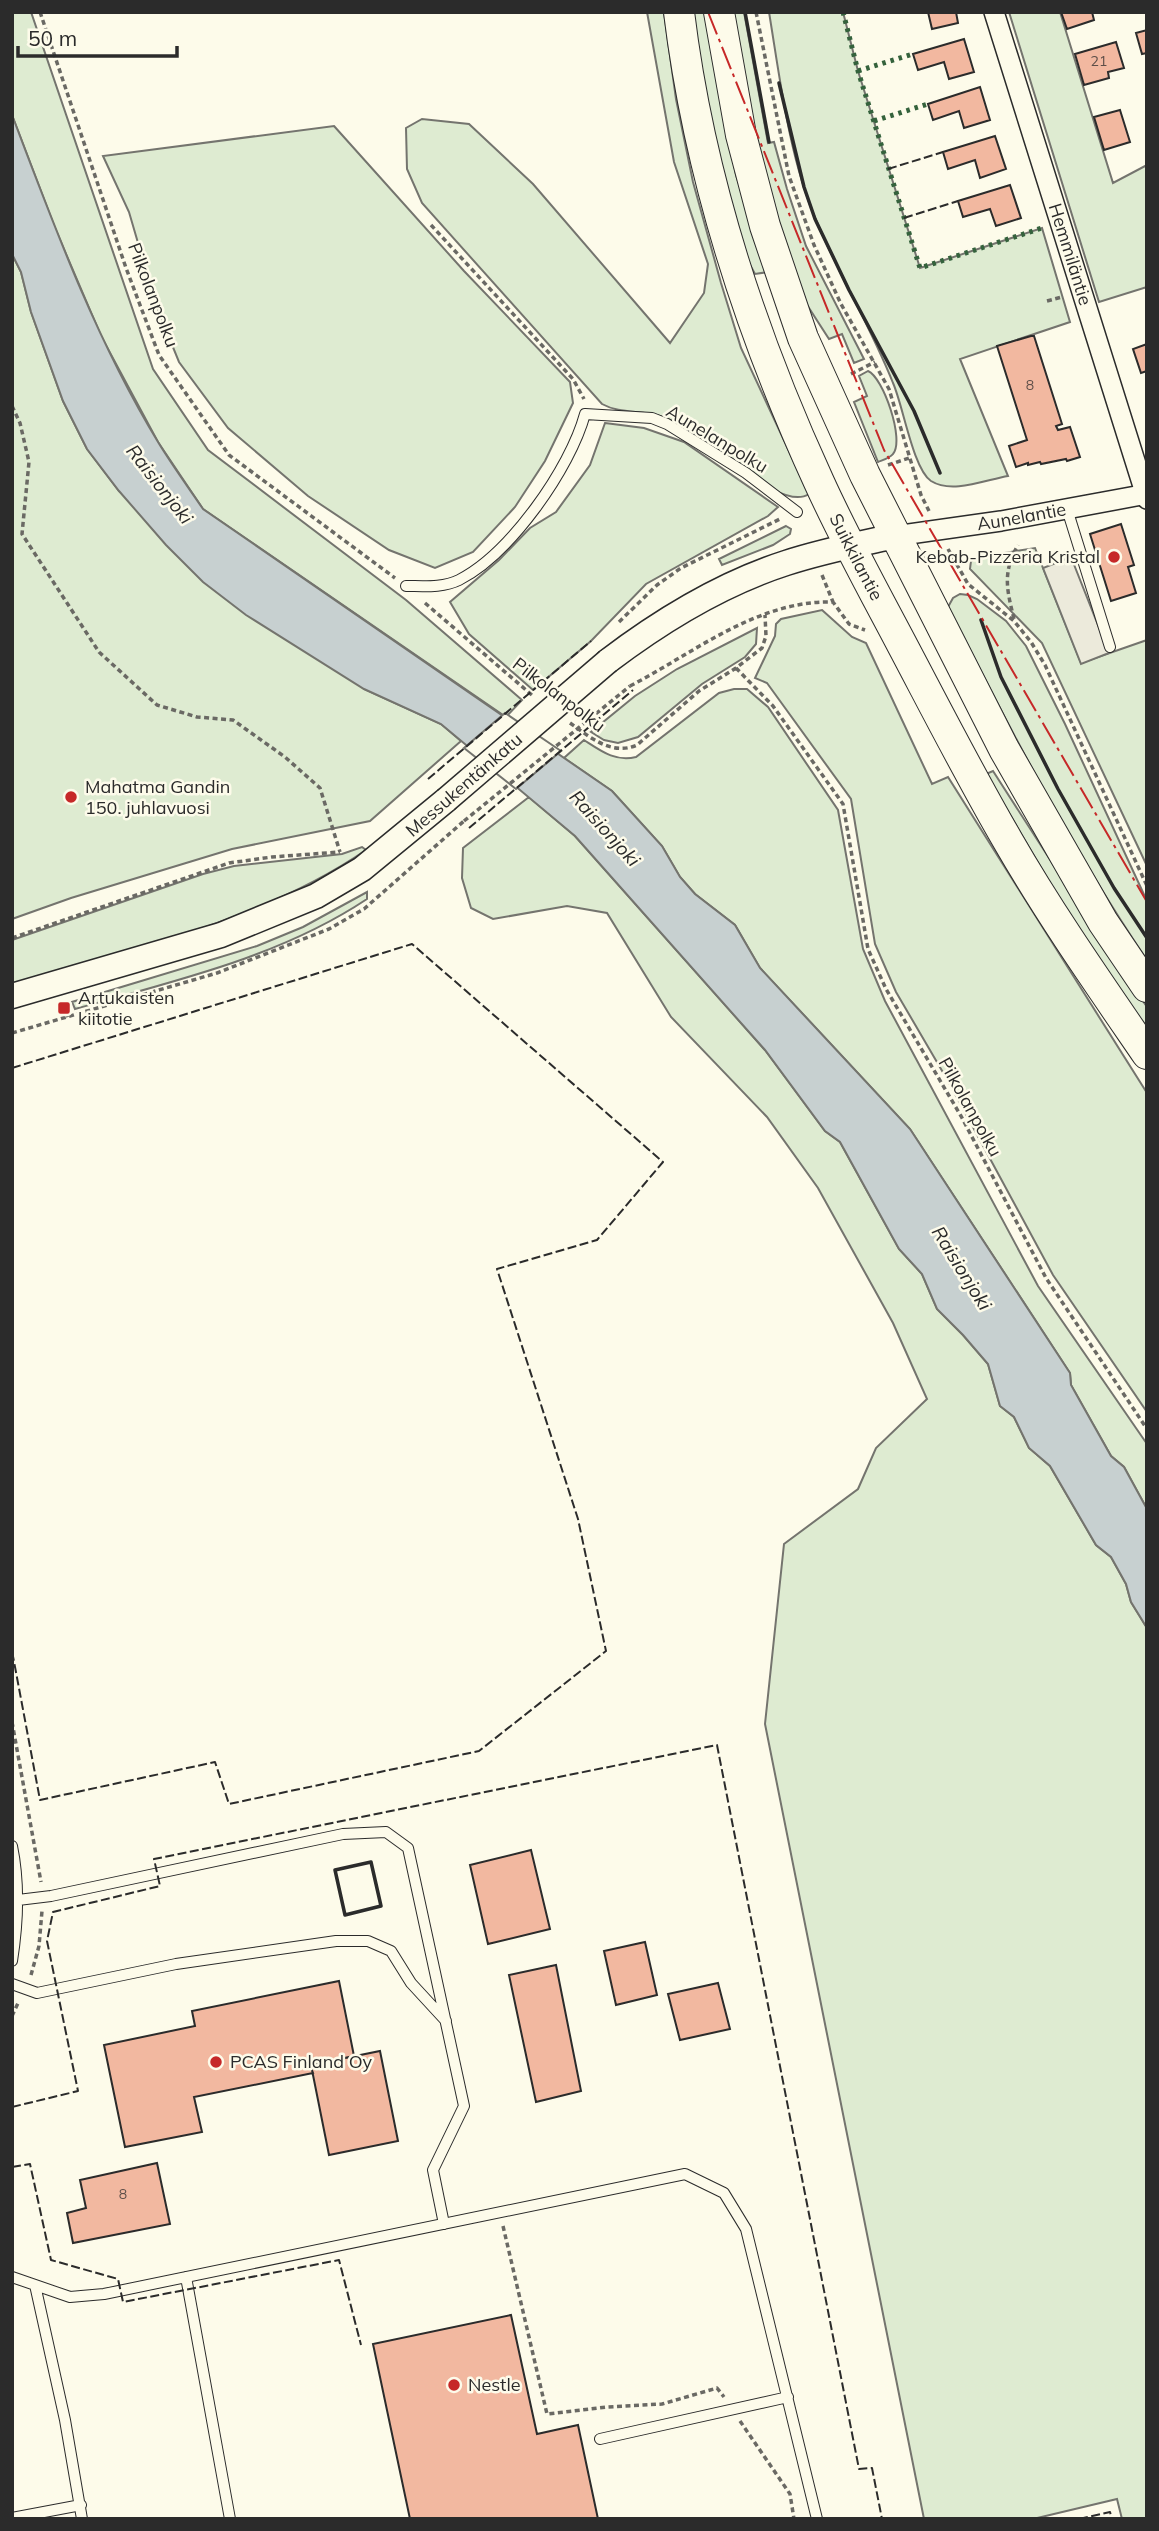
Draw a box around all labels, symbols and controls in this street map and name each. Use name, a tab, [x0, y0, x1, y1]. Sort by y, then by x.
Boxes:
scale bar	[18, 14, 177, 58]
text: 50 m	[28, 25, 77, 51]
house number: 21	[1091, 52, 1107, 70]
street label: Hemmiläntie	[1044, 200, 1097, 308]
street label: Pilkolanpolku	[123, 239, 184, 350]
house number: 8	[1026, 376, 1034, 394]
street label: Aunelanpolku	[662, 399, 772, 478]
water label: Raisionjoki	[121, 439, 199, 529]
street label: Aunelantie	[975, 497, 1068, 535]
street label: Suikkilantie	[825, 509, 888, 604]
place label: Kebab-Pizzeria Kristal	[916, 545, 1100, 568]
marker: Kebab-Pizzeria Kristal	[1106, 549, 1122, 565]
street label: Pilkolanpolku	[508, 652, 610, 737]
street label: Messukentänkatu	[401, 728, 527, 842]
place label: Mahatma Gandin 150. juhlavuosi	[85, 775, 230, 819]
water label: Raisionjoki	[564, 785, 646, 872]
marker: Mahatma Gandin 150. juhlavuosi	[63, 789, 79, 805]
place label: Artukaisten kiitotie	[78, 986, 175, 1030]
marker: Artukaisten kiitotie	[56, 1000, 72, 1016]
street label: Pilkolanpolku	[934, 1053, 1007, 1161]
water label: Raisionjoki	[927, 1222, 998, 1315]
place label: PCAS Finland Oy	[230, 2050, 373, 2073]
marker: PCAS Finland Oy	[208, 2054, 224, 2070]
house number: 8	[119, 2185, 127, 2203]
place label: Nestle	[468, 2373, 520, 2396]
marker: Nestle	[446, 2377, 462, 2393]

